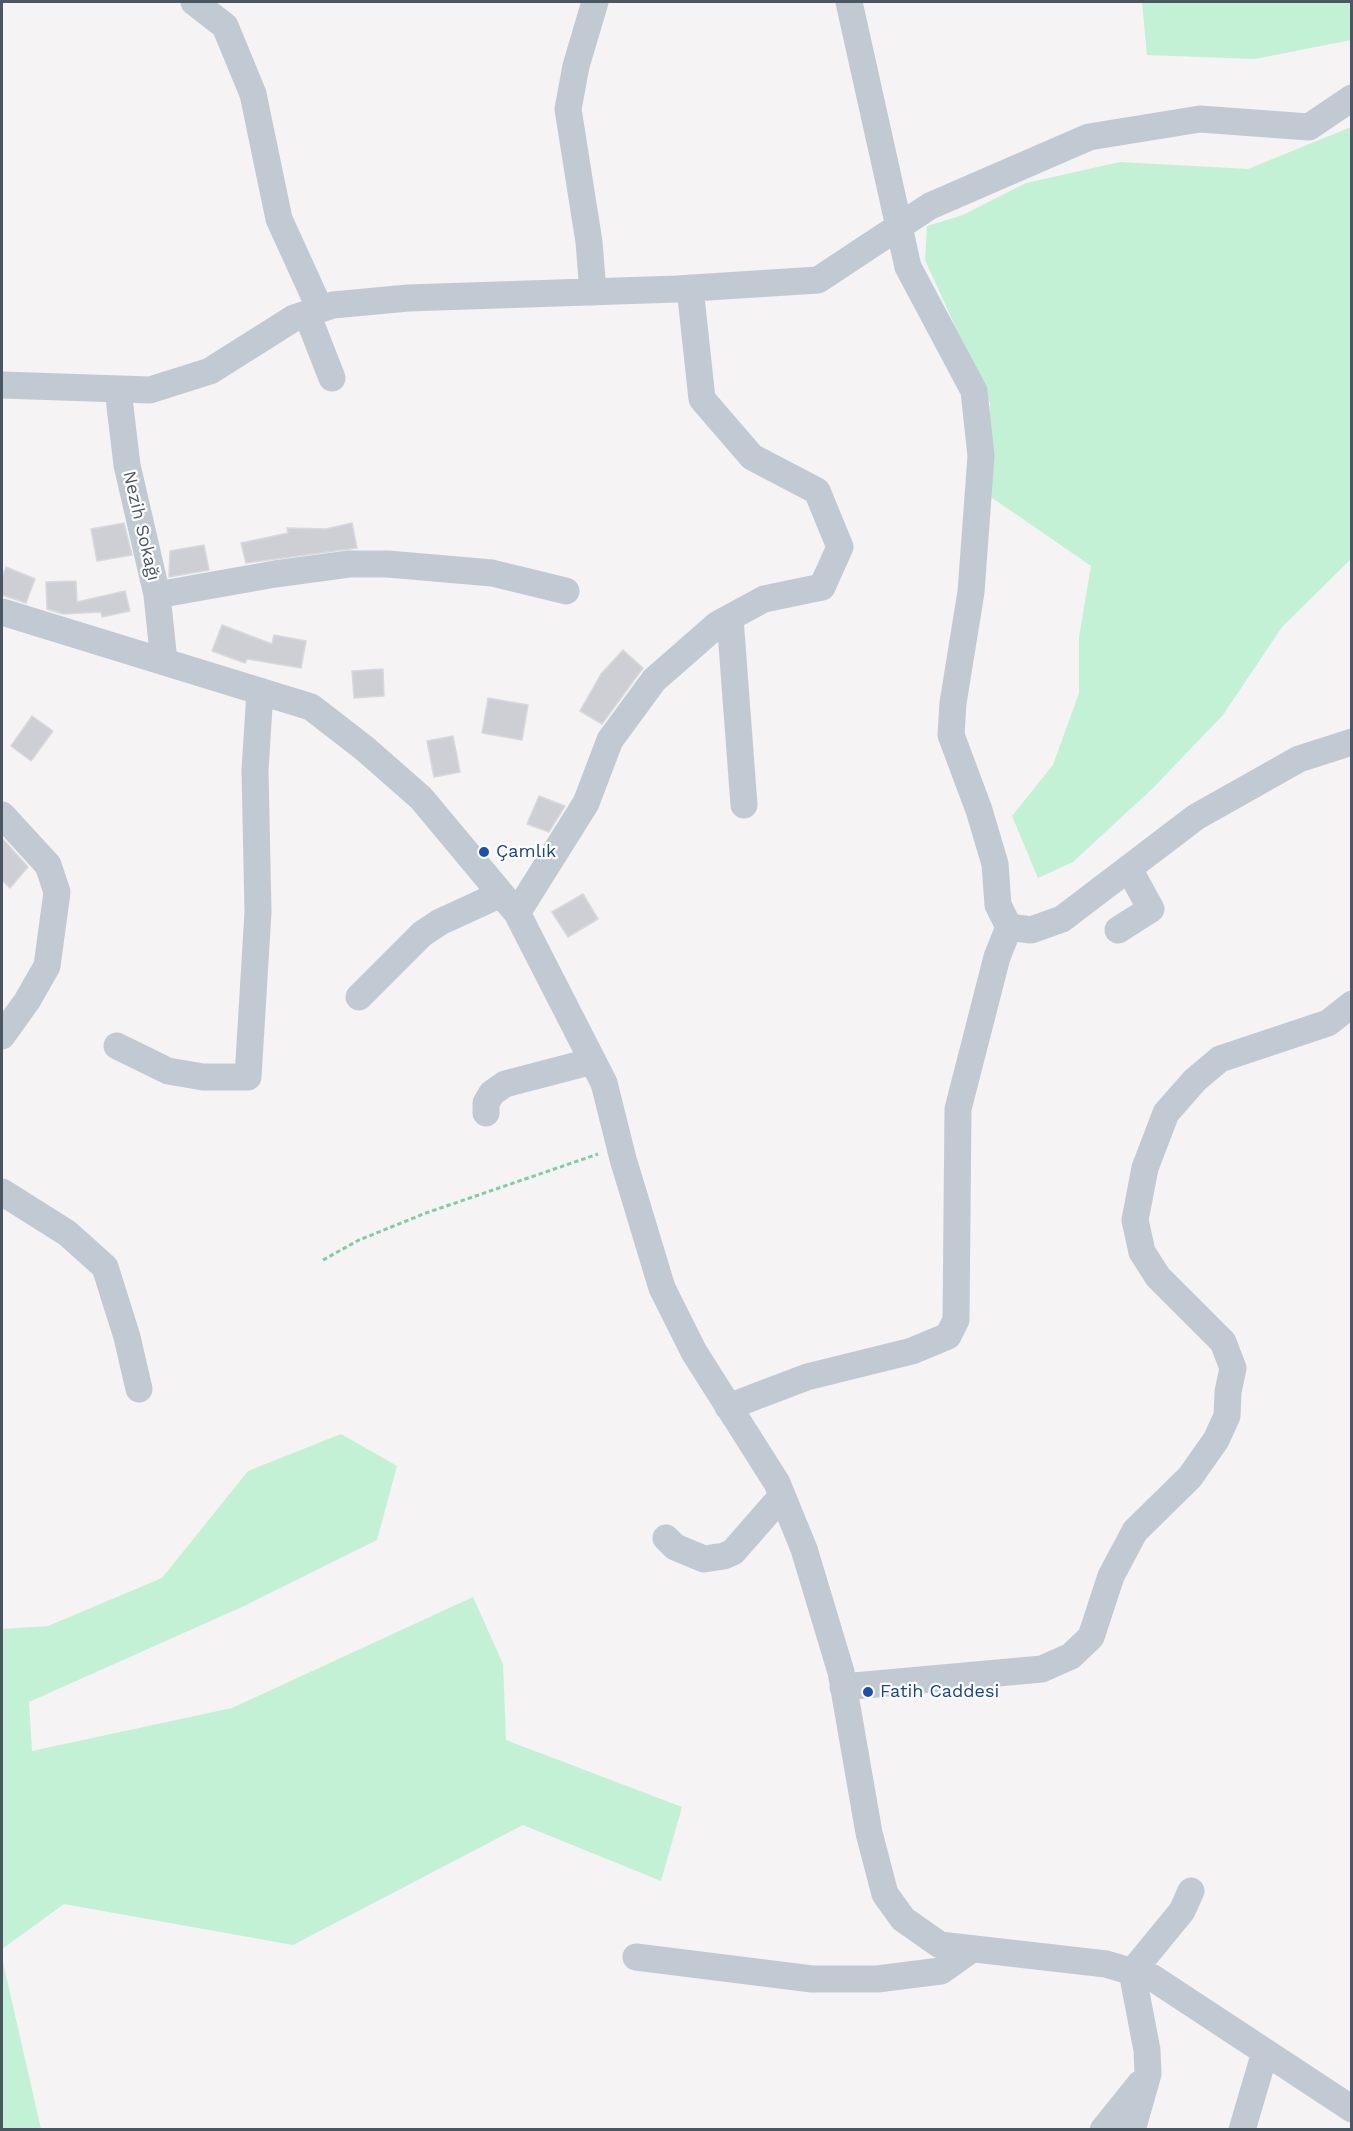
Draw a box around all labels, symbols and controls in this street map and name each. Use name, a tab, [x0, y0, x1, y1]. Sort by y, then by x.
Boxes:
street label: Nezih Sokağı	[118, 469, 164, 583]
place label: Çamlık	[496, 841, 556, 863]
marker: Çamlık	[477, 845, 491, 859]
place label: Fatih Caddesi	[880, 1681, 999, 1703]
marker: Fatih Caddesi	[861, 1685, 875, 1699]

